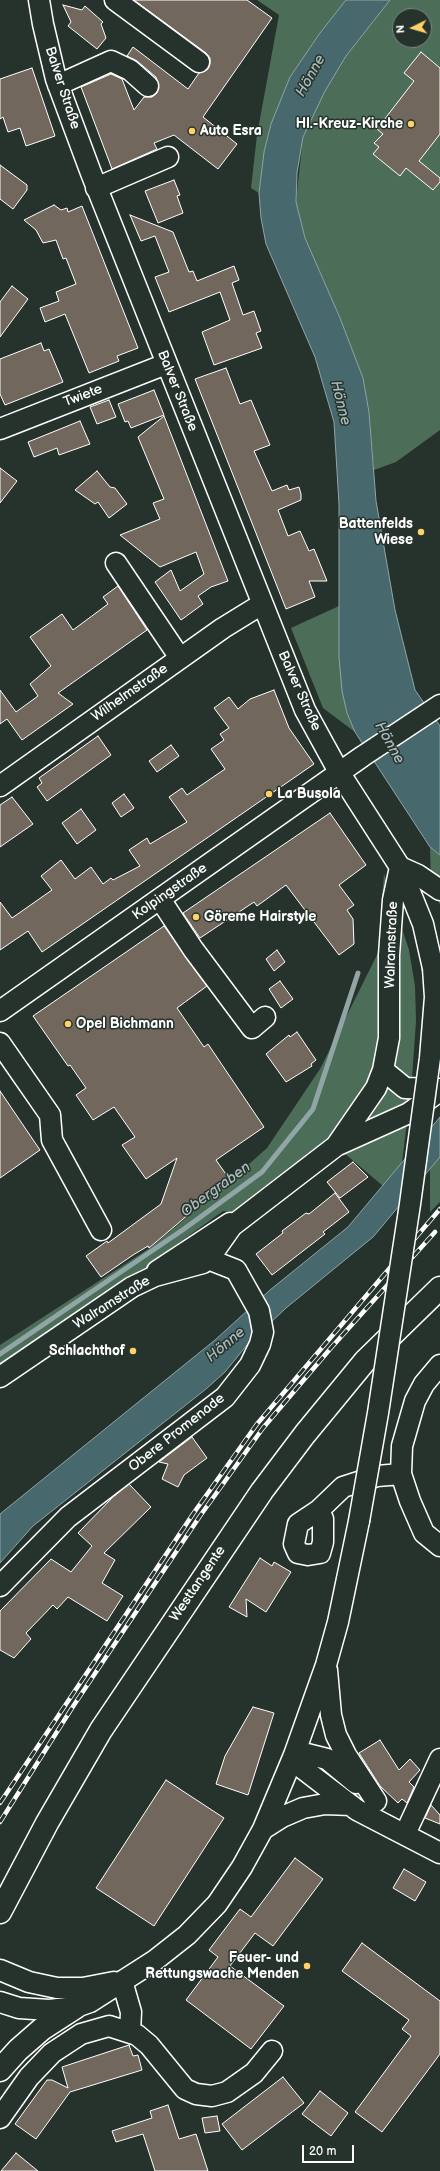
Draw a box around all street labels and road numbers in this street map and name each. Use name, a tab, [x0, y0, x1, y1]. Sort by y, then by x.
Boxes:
street label: Balver Straße	[41, 45, 83, 131]
street label: Balver Straße	[153, 348, 201, 434]
street label: Twiete	[61, 381, 105, 411]
street label: Balver Straße	[274, 648, 324, 734]
street label: Wilhelmstraße	[89, 661, 171, 725]
street label: Kolpingstraße	[129, 860, 211, 924]
street label: Walramstraße	[382, 901, 402, 989]
street label: Walramstraße	[71, 1273, 153, 1333]
street label: Obere Promenade	[126, 1390, 228, 1476]
street label: Westtangente	[167, 1543, 229, 1625]

